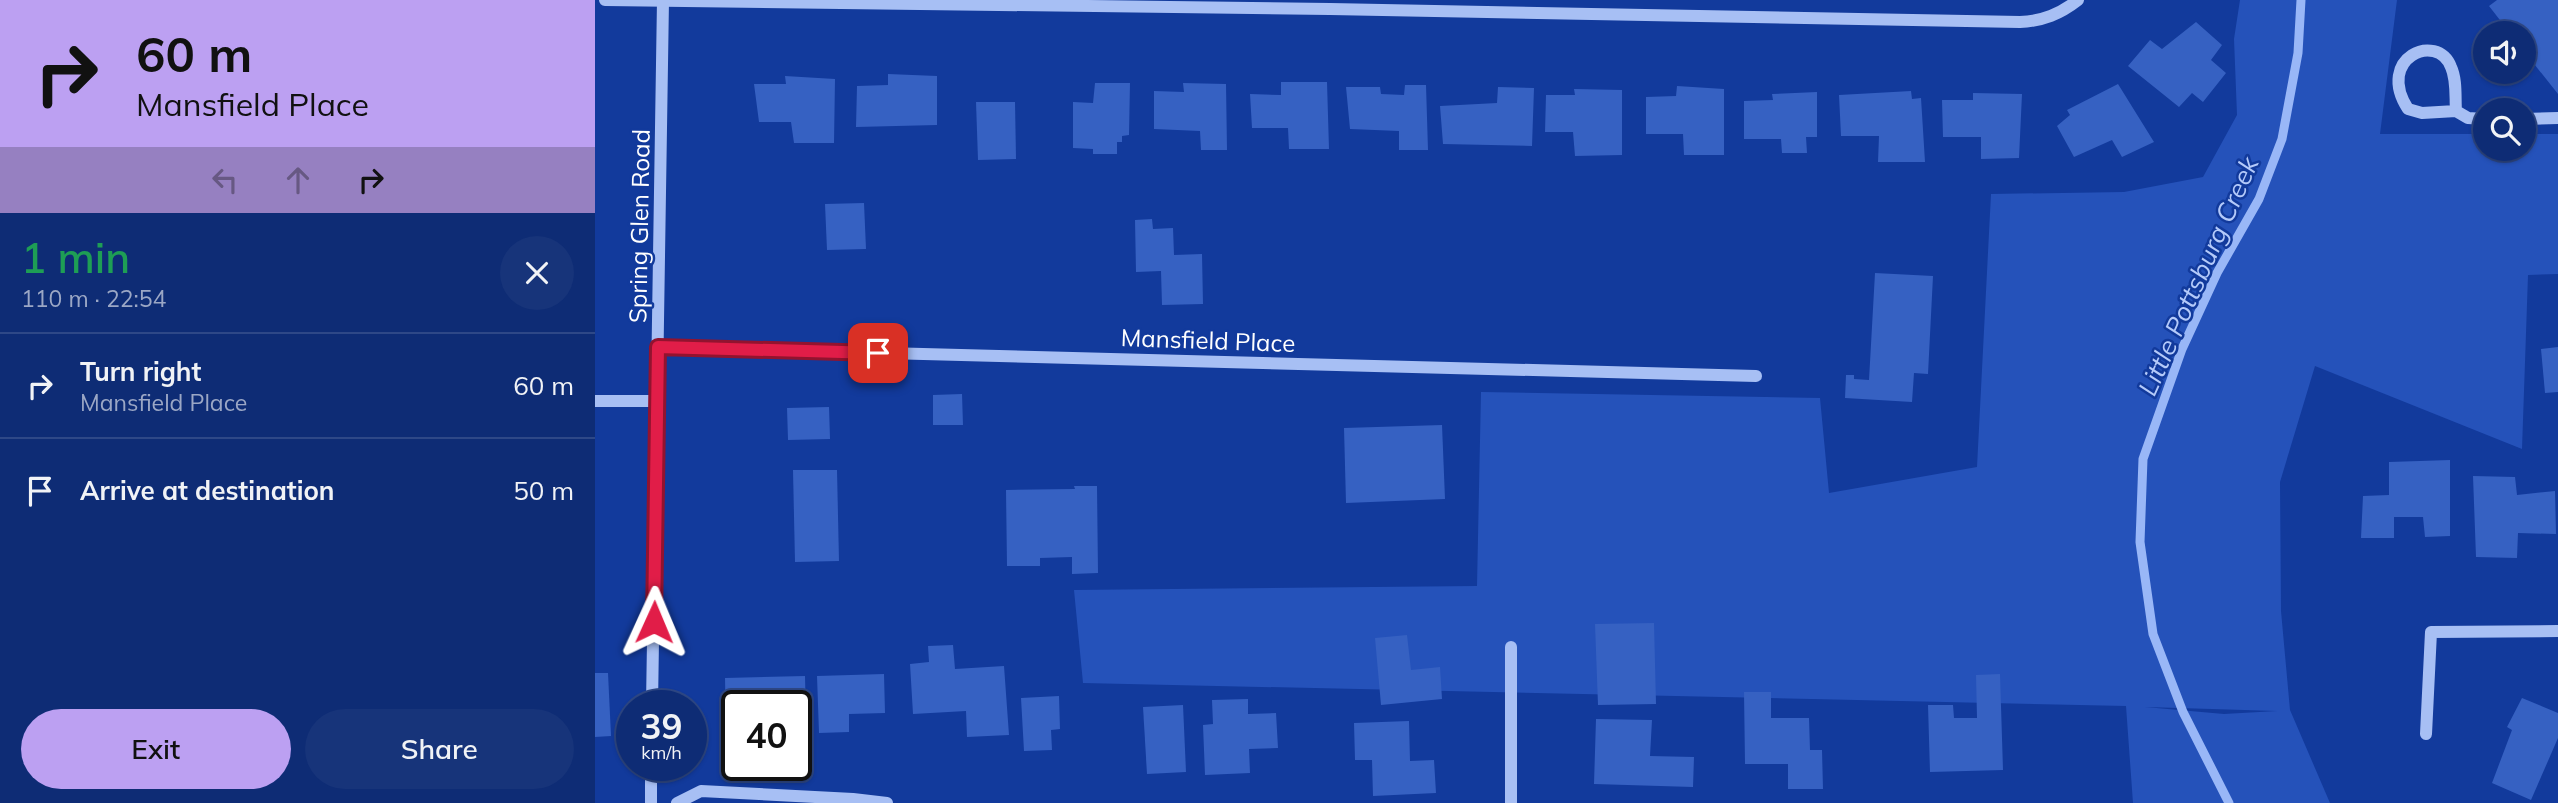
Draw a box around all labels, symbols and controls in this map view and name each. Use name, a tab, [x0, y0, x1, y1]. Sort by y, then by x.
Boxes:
map controls	[2473, 21, 2536, 161]
button: sound	[2473, 21, 2536, 84]
text: 60 m	[136, 23, 252, 84]
icon: right	[21, 28, 112, 119]
text: Mansfield Place	[136, 84, 369, 124]
button: search	[2473, 98, 2536, 161]
street label: Spring Glen Road	[622, 129, 656, 323]
water label: Little Pottsburg Creek	[2130, 151, 2266, 401]
icon: left	[206, 161, 244, 199]
icon: ahead	[279, 161, 317, 199]
icon: right	[352, 161, 390, 199]
text: 1 min	[21, 231, 130, 284]
button: close	[500, 236, 574, 310]
text: 110 m · 22:54	[21, 284, 166, 313]
street label: Mansfield Place	[1120, 322, 1296, 358]
pin	[848, 323, 908, 383]
icon: arrive	[859, 334, 897, 372]
text: Turn right	[80, 355, 201, 388]
icon: right	[21, 367, 59, 405]
text: 60 m	[513, 369, 574, 402]
text: Mansfield Place	[80, 388, 247, 417]
icon: arrive	[21, 472, 59, 510]
text: Arrive at destination	[80, 474, 335, 507]
text: 50 m	[513, 474, 574, 507]
position arrow	[617, 585, 691, 659]
speed limit sign: 40	[721, 690, 812, 781]
text: 39	[640, 704, 683, 748]
button: Exit	[21, 709, 291, 789]
button: Share	[305, 709, 574, 789]
text: km/h	[641, 741, 682, 764]

